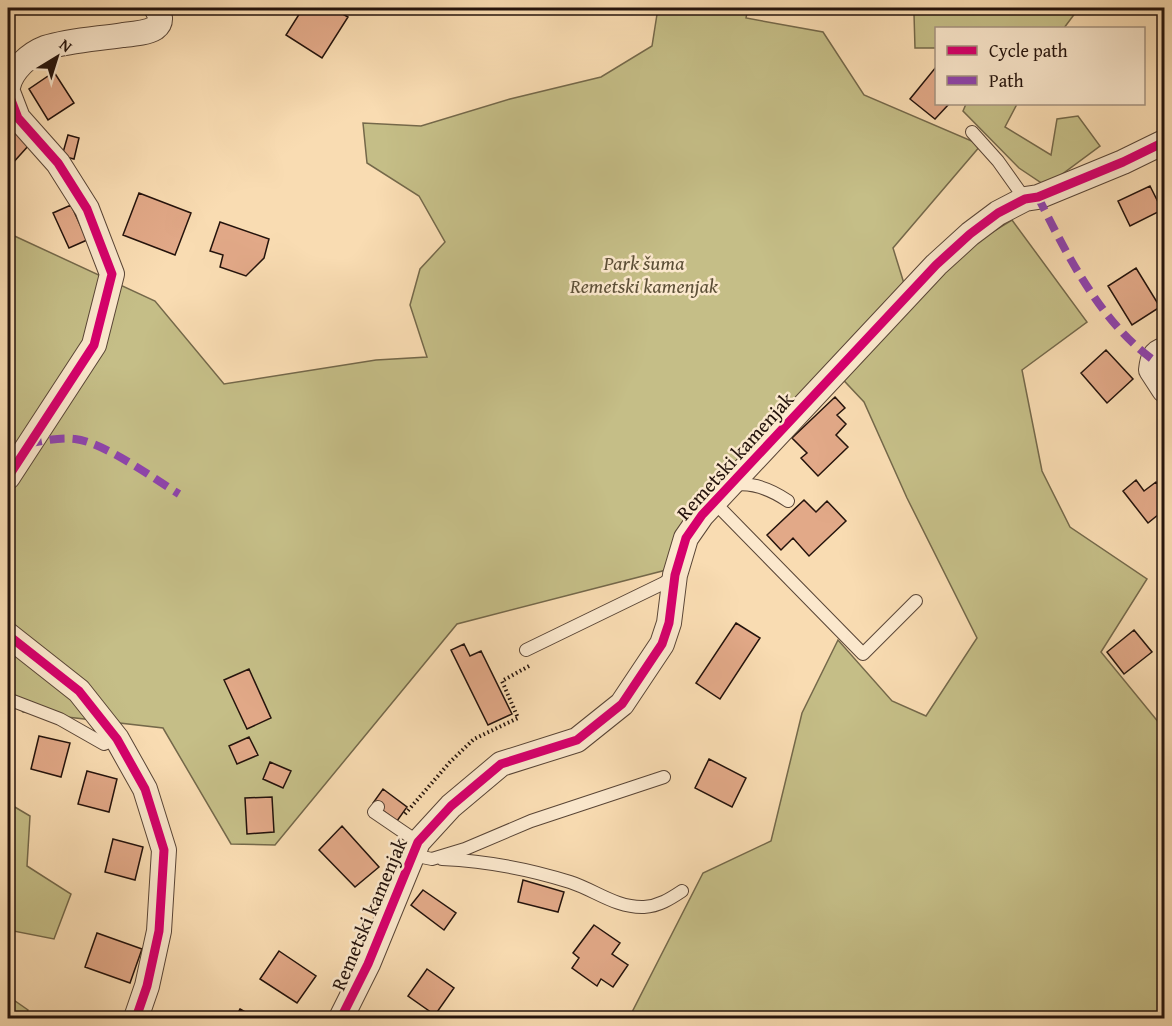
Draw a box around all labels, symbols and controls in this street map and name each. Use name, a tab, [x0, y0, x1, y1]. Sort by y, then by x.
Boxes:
north arrow	[27, 27, 87, 87]
legend	[935, 27, 1145, 105]
text: N	[55, 32, 78, 58]
text: Cycle path	[989, 37, 1068, 64]
text: Path	[989, 67, 1024, 94]
park label: Park šuma Remetski kamenjak	[569, 248, 719, 300]
street label: Remetski kamenjak	[669, 385, 801, 526]
street label: Remetski kamenjak	[323, 832, 414, 995]

